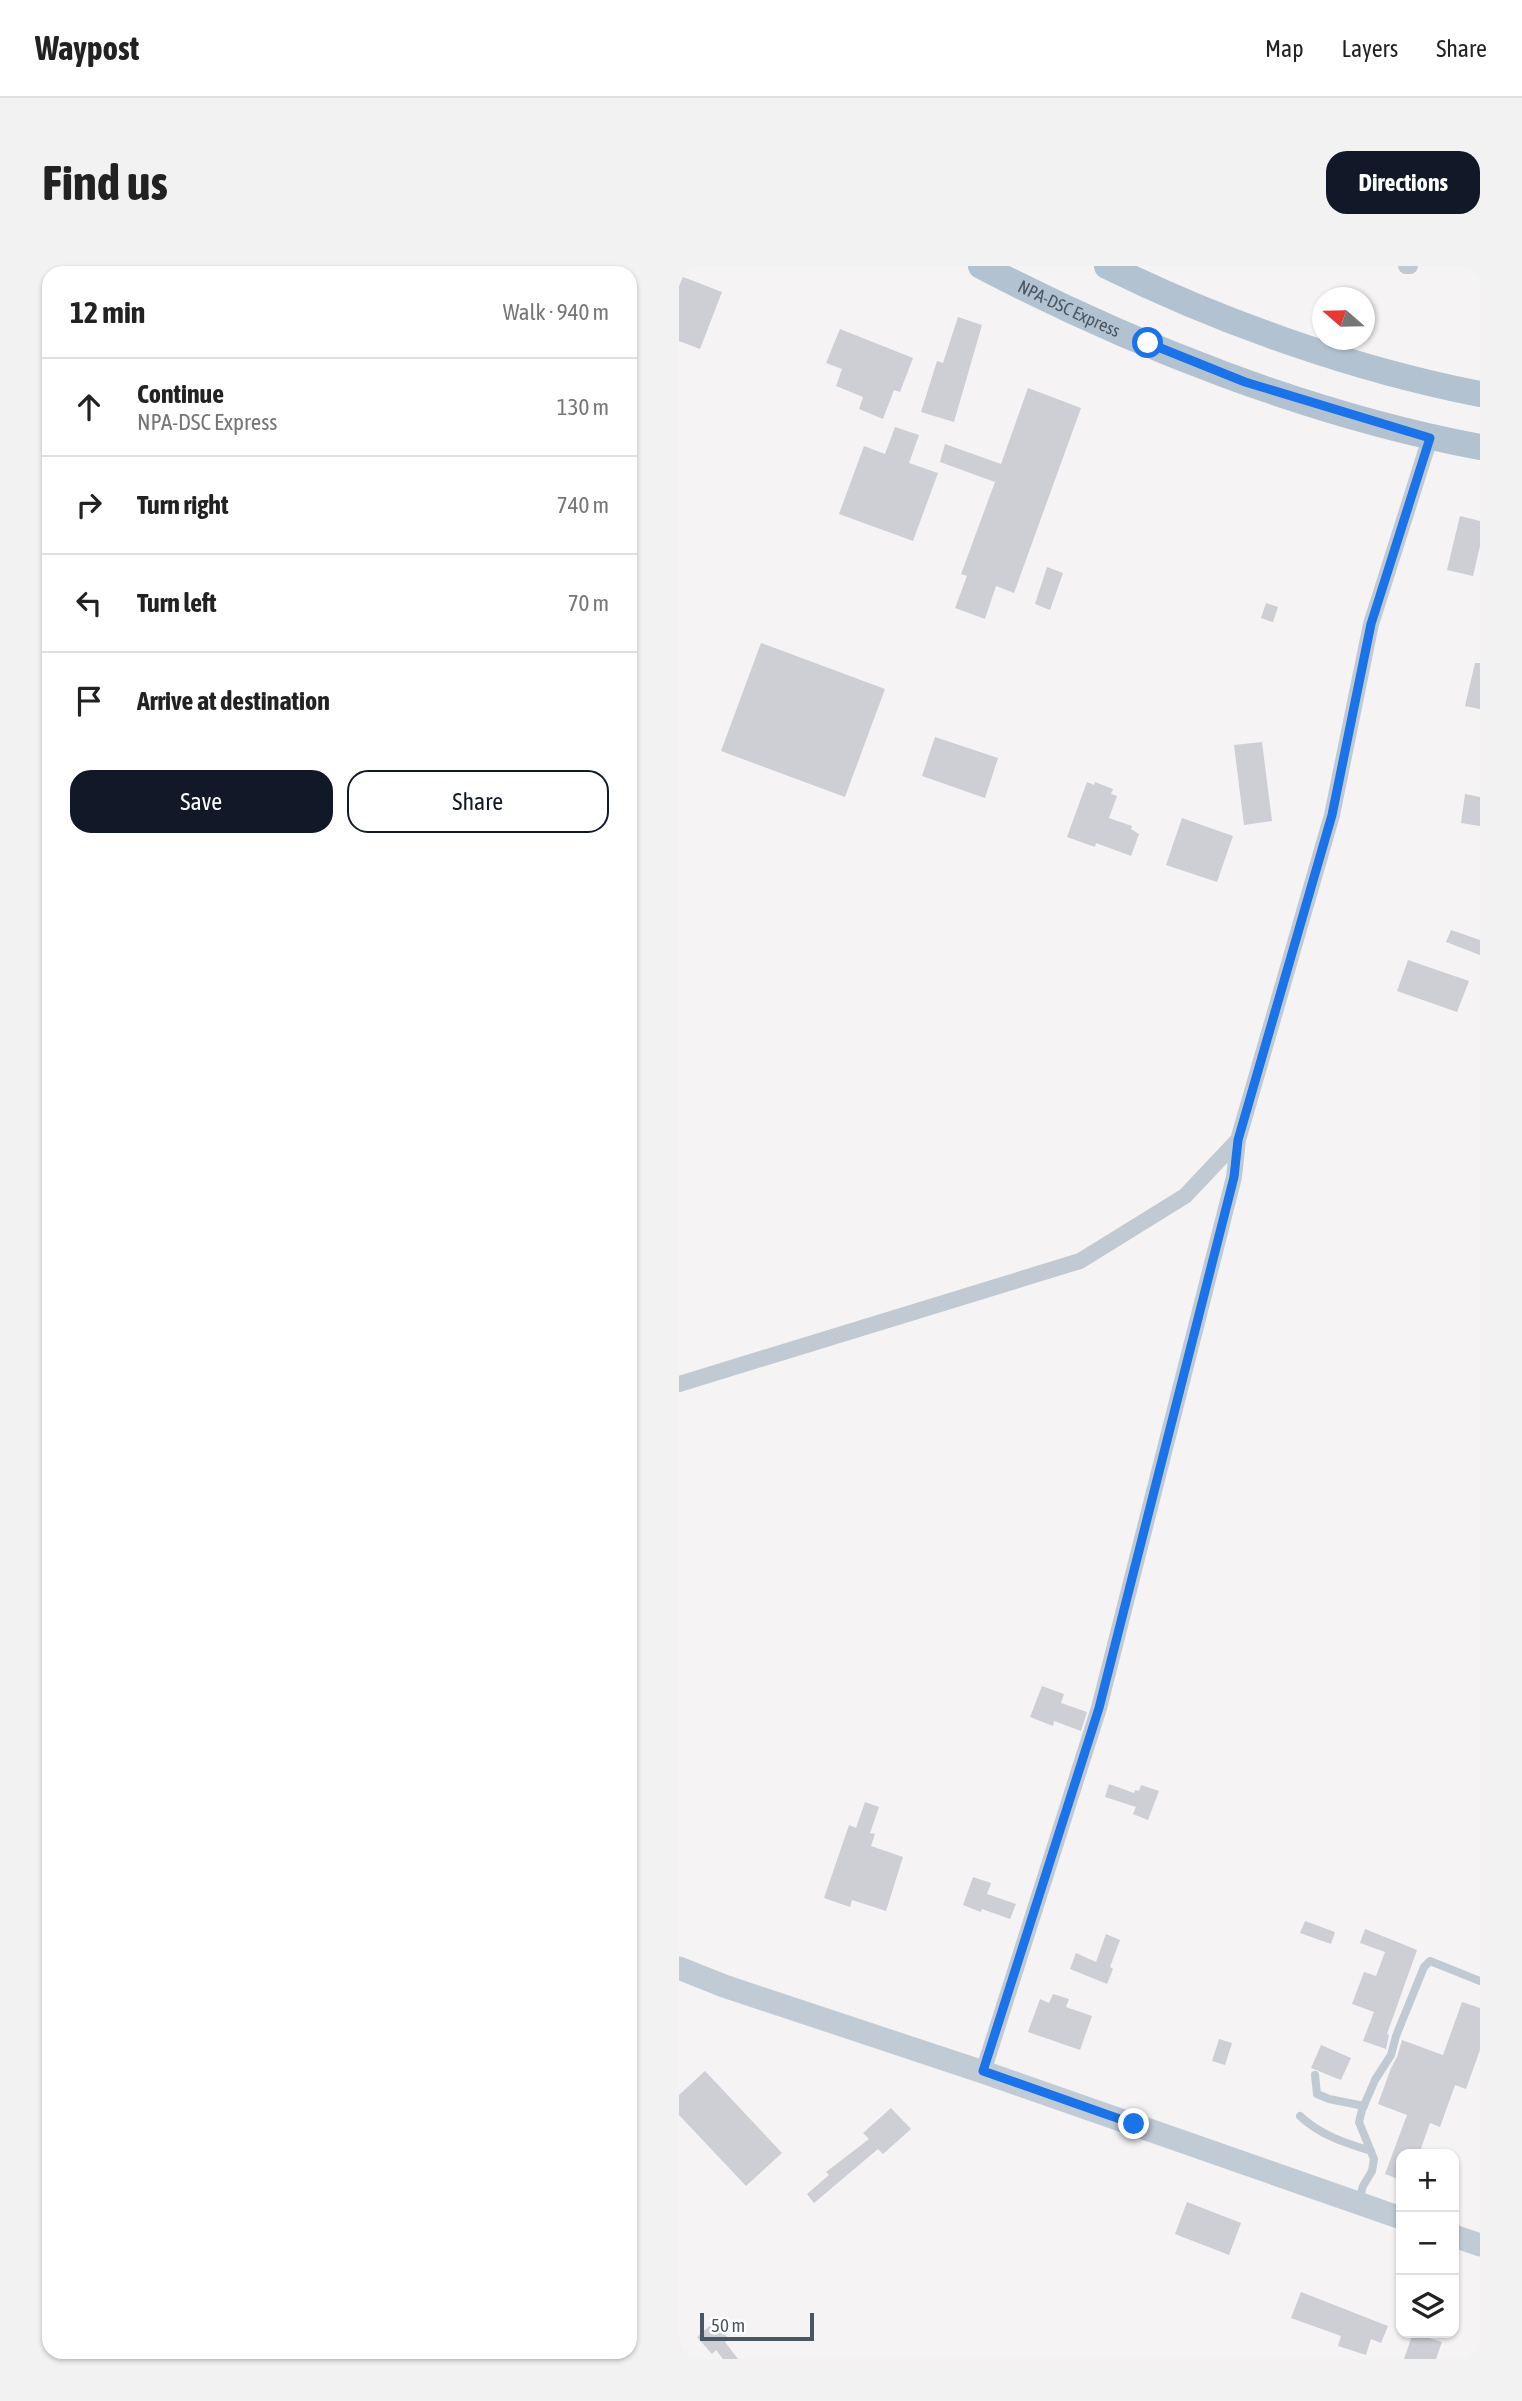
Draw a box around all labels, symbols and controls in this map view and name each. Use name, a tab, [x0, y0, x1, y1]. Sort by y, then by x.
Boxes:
text: Waypost	[35, 29, 139, 67]
text: Map	[1265, 35, 1304, 62]
text: Layers	[1342, 35, 1398, 62]
text: Share	[1436, 35, 1487, 62]
button: Directions	[1326, 151, 1480, 214]
text: Find us	[42, 154, 168, 210]
street label: NPA-DSC Express	[1015, 276, 1123, 341]
north arrow	[1312, 287, 1375, 350]
text: 12 min	[70, 295, 145, 329]
text: Walk · 940 m	[503, 299, 609, 325]
route start	[1132, 327, 1163, 358]
text: Continue	[137, 379, 224, 409]
icon: ahead	[70, 388, 108, 426]
text: 130 m	[557, 394, 609, 420]
text: NPA-DSC Express	[137, 409, 277, 435]
icon: right	[70, 486, 108, 524]
text: Turn right	[137, 490, 228, 520]
text: 740 m	[557, 492, 609, 518]
icon: left	[70, 584, 108, 622]
text: Turn left	[137, 588, 217, 618]
text: 70 m	[568, 590, 609, 616]
icon: arrive	[70, 682, 108, 720]
text: Arrive at destination	[137, 686, 330, 716]
button: Save	[70, 770, 333, 833]
button: Share	[347, 770, 609, 833]
route end	[1118, 2108, 1149, 2139]
map controls	[1396, 2149, 1459, 2338]
button: +	[1396, 2149, 1459, 2212]
button: −	[1396, 2212, 1459, 2275]
button: layers	[1396, 2275, 1459, 2338]
scale bar	[700, 2310, 814, 2342]
text: 50 m	[711, 2314, 745, 2336]

